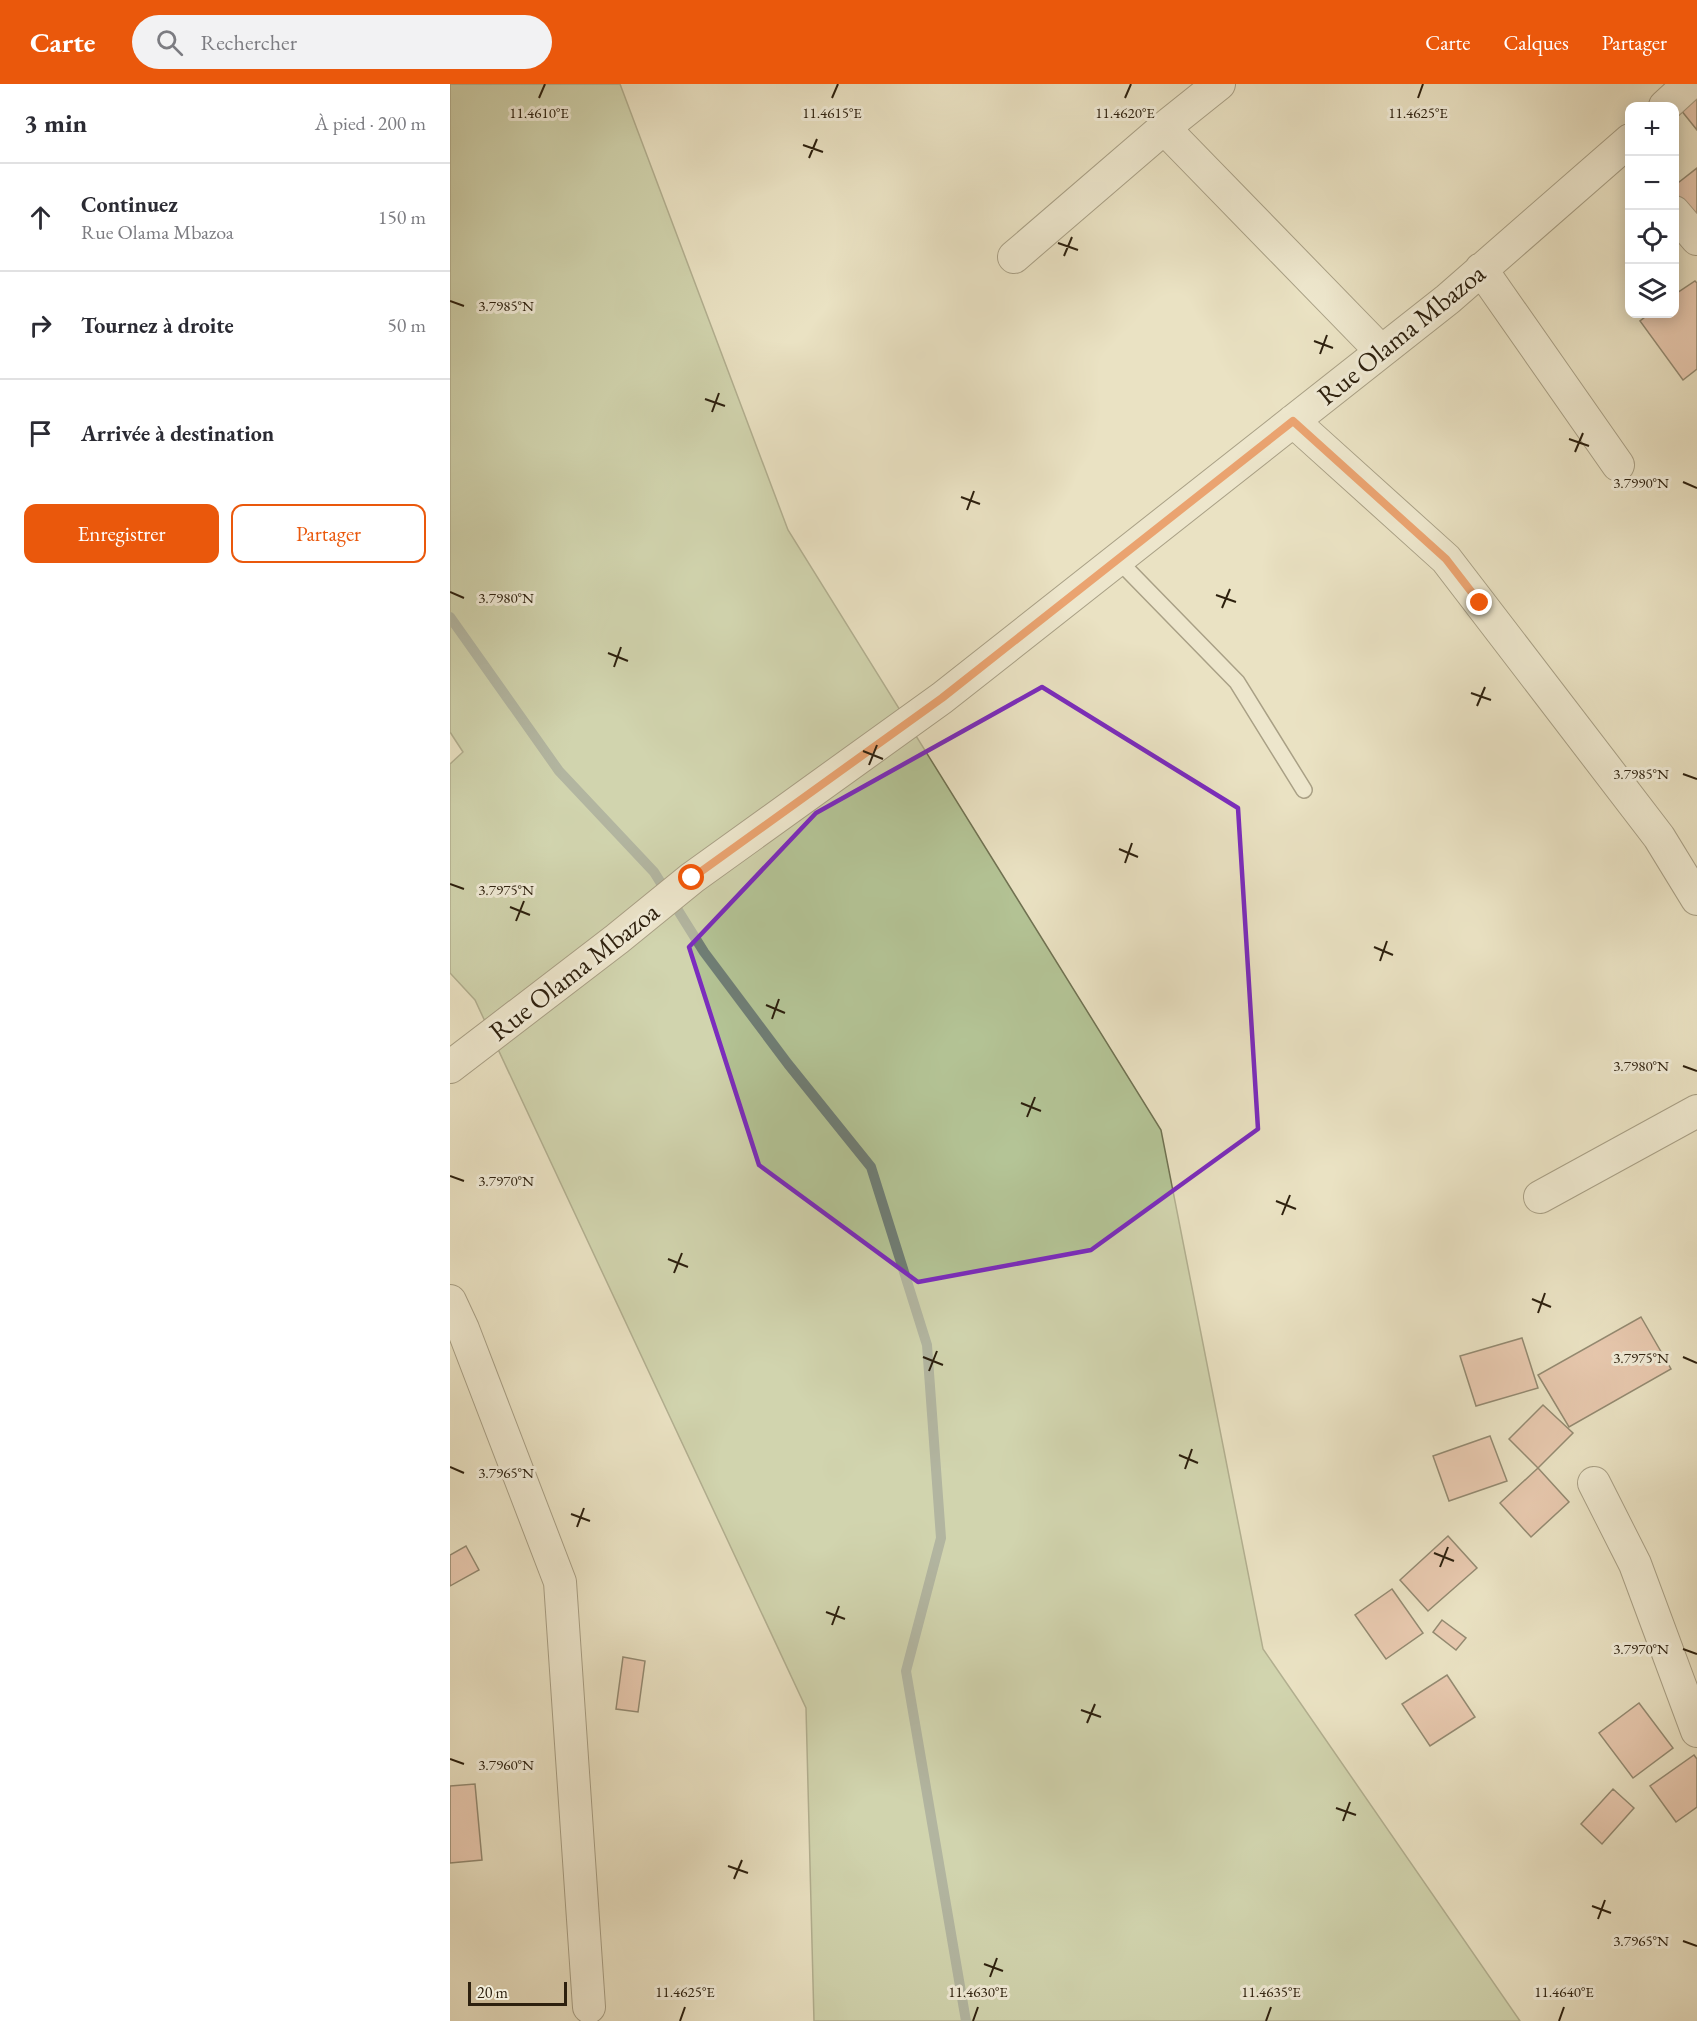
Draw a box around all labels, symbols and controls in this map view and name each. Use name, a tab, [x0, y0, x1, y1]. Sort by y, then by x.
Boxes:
search box	[132, 15, 552, 69]
text: Carte	[30, 24, 96, 60]
icon: search	[153, 26, 186, 59]
text: Rechercher	[201, 28, 297, 57]
text: Carte	[1425, 29, 1470, 56]
text: Calques	[1503, 29, 1569, 56]
text: Partager	[1602, 29, 1667, 56]
map controls	[1625, 102, 1679, 318]
button: +	[1625, 102, 1679, 156]
text: 11.4610°E	[509, 103, 569, 122]
text: 11.4615°E	[802, 103, 862, 122]
text: 11.4620°E	[1095, 103, 1155, 122]
text: 11.4625°E	[1388, 103, 1448, 122]
text: 3 min	[24, 106, 87, 140]
text: À pied · 200 m	[315, 110, 426, 136]
button: −	[1625, 156, 1679, 210]
text: Continuez	[81, 190, 178, 219]
icon: ahead	[24, 201, 57, 234]
text: 150 m	[378, 204, 426, 230]
button: locate	[1625, 210, 1679, 264]
text: Rue Olama Mbazoa	[81, 219, 234, 245]
street label: Rue Olama Mbazoa	[1310, 255, 1492, 412]
button: layers	[1625, 264, 1679, 318]
text: 3.7985°N	[478, 296, 534, 315]
icon: right	[24, 309, 57, 342]
text: Tournez à droite	[81, 311, 234, 340]
text: 50 m	[387, 312, 426, 338]
icon: arrive	[24, 417, 57, 450]
text: Arrivée à destination	[81, 419, 274, 448]
text: 3.7990°N	[1613, 473, 1669, 492]
button: Enregistrer	[24, 504, 219, 563]
button: Partager	[231, 504, 426, 563]
text: 3.7980°N	[478, 588, 534, 607]
route end	[1466, 589, 1492, 615]
text: 3.7985°N	[1613, 764, 1669, 783]
route start	[678, 864, 704, 890]
text: 3.7975°N	[478, 880, 534, 899]
street label: Rue Olama Mbazoa	[482, 894, 666, 1048]
text: 3.7980°N	[1613, 1056, 1669, 1075]
text: 3.7970°N	[478, 1171, 534, 1190]
text: 3.7975°N	[1613, 1348, 1669, 1367]
text: 3.7965°N	[478, 1463, 534, 1482]
text: 3.7970°N	[1613, 1639, 1669, 1658]
text: 3.7960°N	[478, 1755, 534, 1774]
text: 3.7965°N	[1613, 1931, 1669, 1950]
scale bar	[468, 1979, 567, 2006]
text: 20 m	[477, 1982, 508, 2003]
text: 11.4625°E	[655, 1982, 715, 2001]
text: 11.4630°E	[948, 1982, 1008, 2001]
text: 11.4635°E	[1241, 1982, 1301, 2001]
text: 11.4640°E	[1534, 1982, 1594, 2001]

